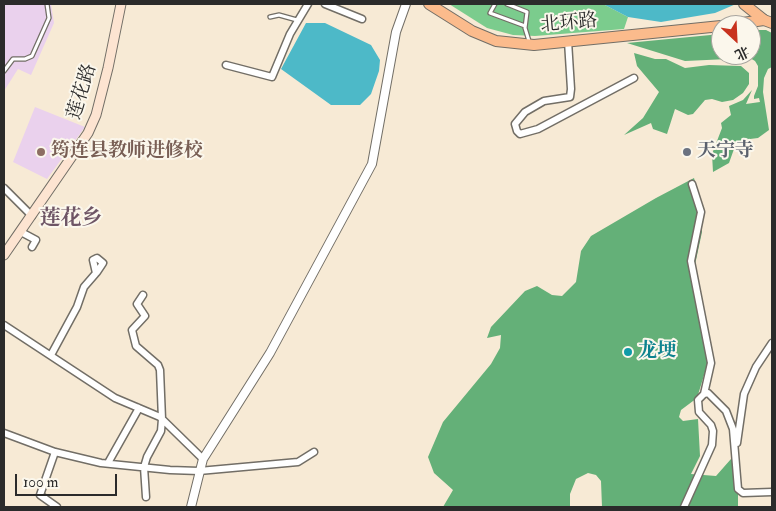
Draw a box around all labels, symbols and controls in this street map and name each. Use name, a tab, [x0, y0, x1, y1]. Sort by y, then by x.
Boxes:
street label: 北环路	[540, 10, 598, 38]
north arrow	[711, 15, 761, 65]
text: 北	[732, 42, 752, 64]
street label: 莲花路	[64, 61, 102, 123]
place label: 筠连县教师进修校	[51, 141, 203, 163]
place label: 天宁寺	[697, 141, 754, 163]
marker: 筠连县教师进修校	[35, 146, 47, 158]
marker: 天宁寺	[681, 146, 693, 158]
district label: 莲花乡	[40, 206, 102, 232]
place label: 龙埂	[638, 341, 676, 363]
marker: 龙埂	[622, 346, 634, 358]
scale bar	[18, 464, 120, 496]
text: 100 m	[23, 473, 58, 492]

